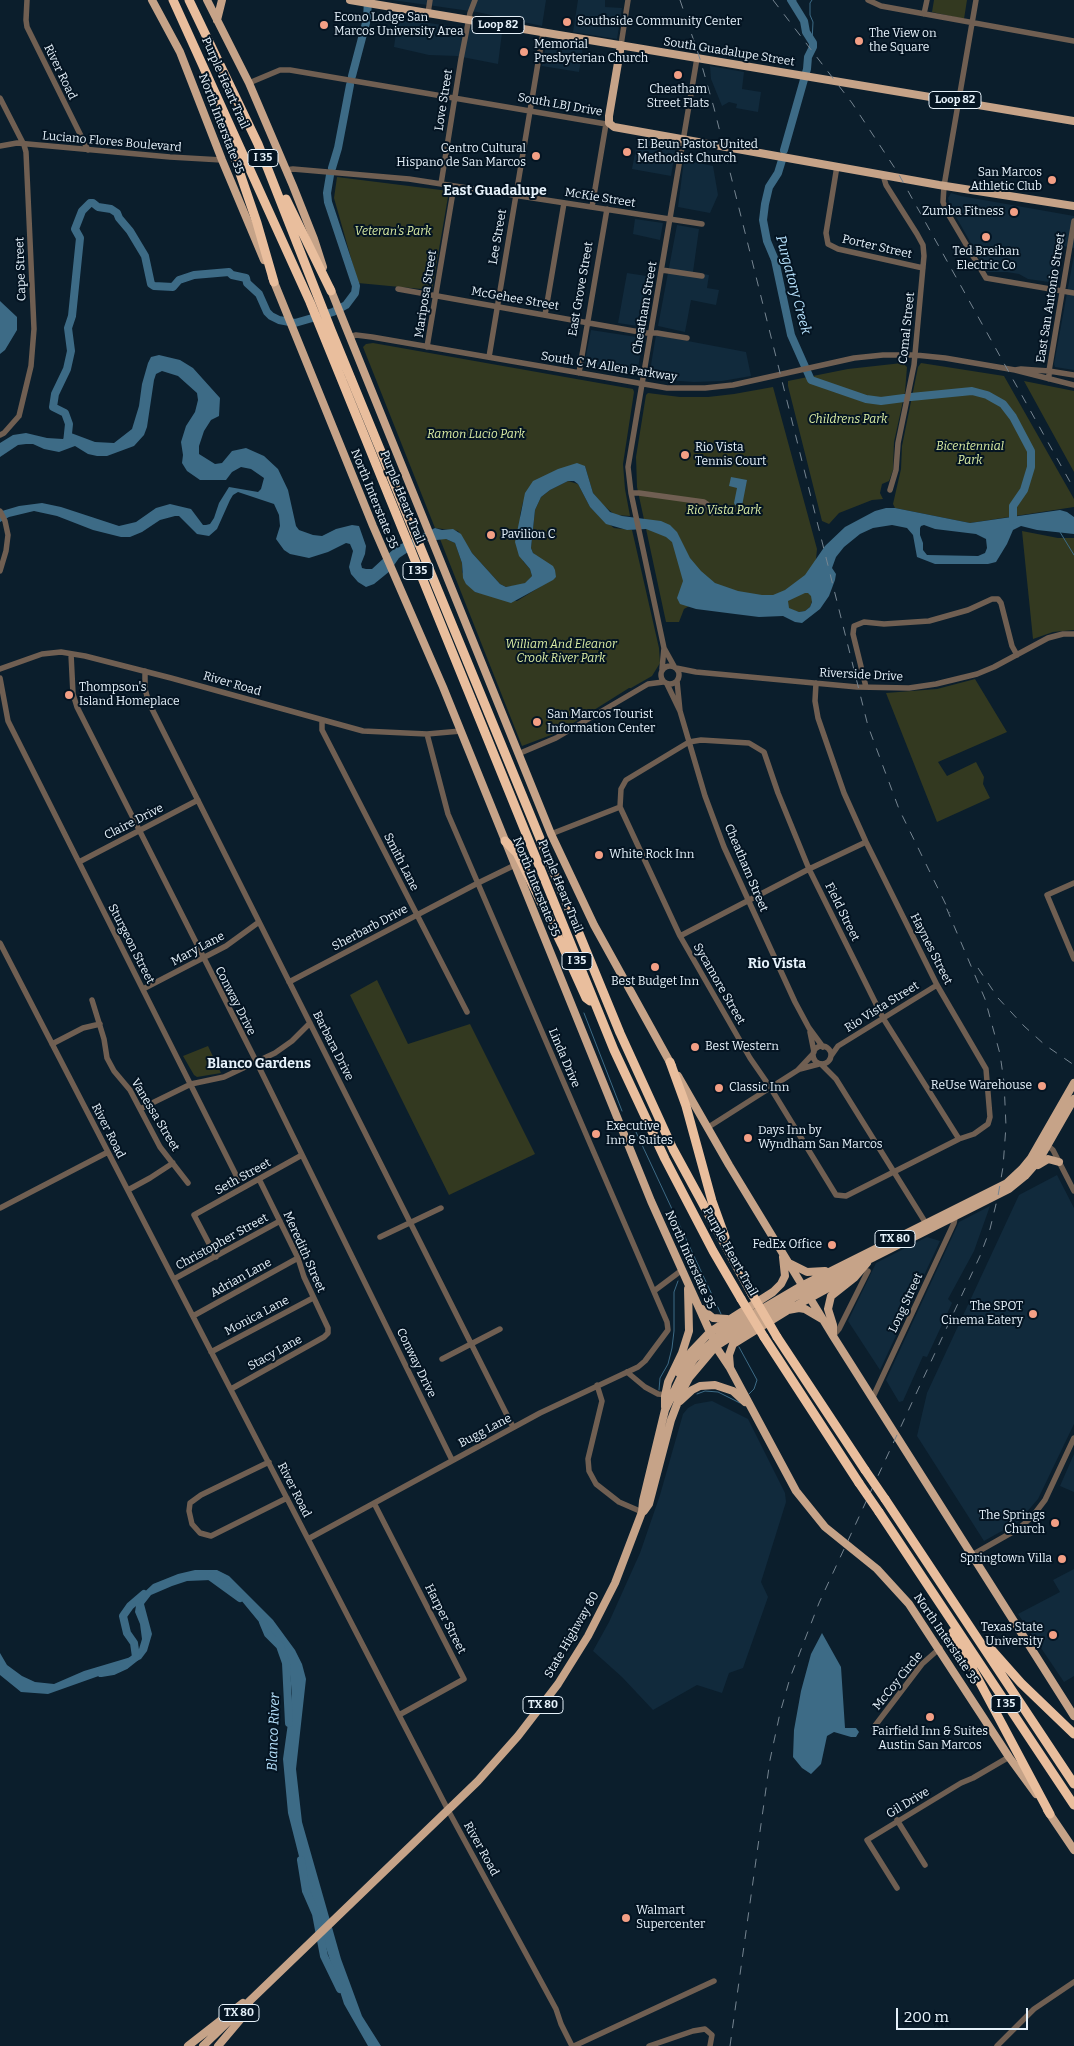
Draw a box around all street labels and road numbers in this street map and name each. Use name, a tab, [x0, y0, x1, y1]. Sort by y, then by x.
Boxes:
road number: Loop 82	[472, 16, 524, 34]
street label: Purple Heart Trail	[198, 35, 252, 131]
street label: South Guadalupe Street	[662, 35, 796, 69]
street label: River Road	[40, 42, 80, 102]
street label: Love Street	[432, 68, 456, 132]
street label: North Interstate 35	[195, 72, 247, 176]
street label: South LBJ Drive	[517, 90, 603, 120]
road number: Loop 82	[929, 92, 981, 108]
street label: Luciano Flores Boulevard	[42, 129, 182, 155]
road number: I 35	[248, 150, 278, 167]
street label: McKie Street	[564, 185, 636, 211]
street label: Lee Street	[486, 208, 510, 266]
street label: Porter Street	[841, 232, 913, 262]
street label: East San Antonio Street	[1034, 232, 1068, 364]
street label: Cape Street	[13, 237, 29, 301]
street label: East Grove Street	[566, 241, 596, 337]
street label: Mariposa Street	[412, 249, 440, 339]
street label: Cheatham Street	[630, 260, 660, 356]
street label: McGehee Street	[470, 284, 560, 314]
street label: Comal Street	[896, 291, 918, 365]
street label: South C M Allen Parkway	[540, 349, 678, 385]
street label: North Interstate 35	[347, 447, 401, 551]
street label: Purple Heart Trail	[377, 448, 427, 546]
road number: I 35	[403, 562, 433, 580]
street label: Riverside Drive	[819, 666, 903, 684]
street label: River Road	[201, 669, 263, 699]
street label: Claire Drive	[102, 801, 166, 843]
street label: Cheatham Street	[721, 822, 771, 914]
street label: Smith Lane	[380, 831, 422, 893]
street label: North Interstate 35	[509, 835, 563, 939]
street label: Purple Heart Trail	[535, 837, 585, 935]
street label: Field Street	[822, 880, 862, 944]
street label: Sturgeon Street	[105, 902, 157, 986]
street label: Sherbarb Drive	[330, 902, 410, 954]
street label: Haynes Street	[907, 911, 955, 987]
street label: Mary Lane	[169, 929, 227, 969]
street label: Sycamore Street	[690, 941, 748, 1027]
road number: I 35	[562, 952, 592, 969]
street label: Conway Drive	[211, 964, 259, 1038]
street label: Rio Vista Street	[842, 978, 922, 1036]
street label: Barbara Drive	[309, 1009, 357, 1083]
street label: Linda Drive	[545, 1026, 583, 1090]
street label: Vanessa Street	[128, 1076, 182, 1154]
street label: River Road	[88, 1101, 128, 1161]
street label: Seth Street	[213, 1156, 273, 1198]
street label: Purple Heart Trail	[700, 1205, 760, 1299]
street label: Meredith Street	[280, 1209, 328, 1295]
street label: North Interstate 35	[662, 1209, 718, 1311]
street label: Christopher Street	[173, 1211, 271, 1273]
road number: TX 80	[875, 1230, 915, 1248]
street label: Adrian Lane	[208, 1255, 274, 1301]
street label: Long Street	[886, 1271, 926, 1335]
street label: Monica Lane	[222, 1293, 292, 1339]
street label: Conway Drive	[393, 1326, 439, 1400]
street label: Stacy Lane	[245, 1332, 305, 1374]
street label: Bugg Lane	[456, 1411, 514, 1451]
street label: River Road	[274, 1460, 314, 1520]
street label: Harper Street	[421, 1582, 469, 1656]
street label: State Highway 80	[542, 1589, 602, 1681]
street label: North Interstate 35	[910, 1591, 982, 1687]
street label: McCoy Circle	[870, 1649, 926, 1713]
road number: TX 80	[523, 1696, 563, 1714]
road number: I 35	[991, 1696, 1021, 1712]
street label: Gil Drive	[884, 1785, 932, 1821]
street label: River Road	[460, 1819, 502, 1879]
road number: TX 80	[219, 2005, 259, 2022]

